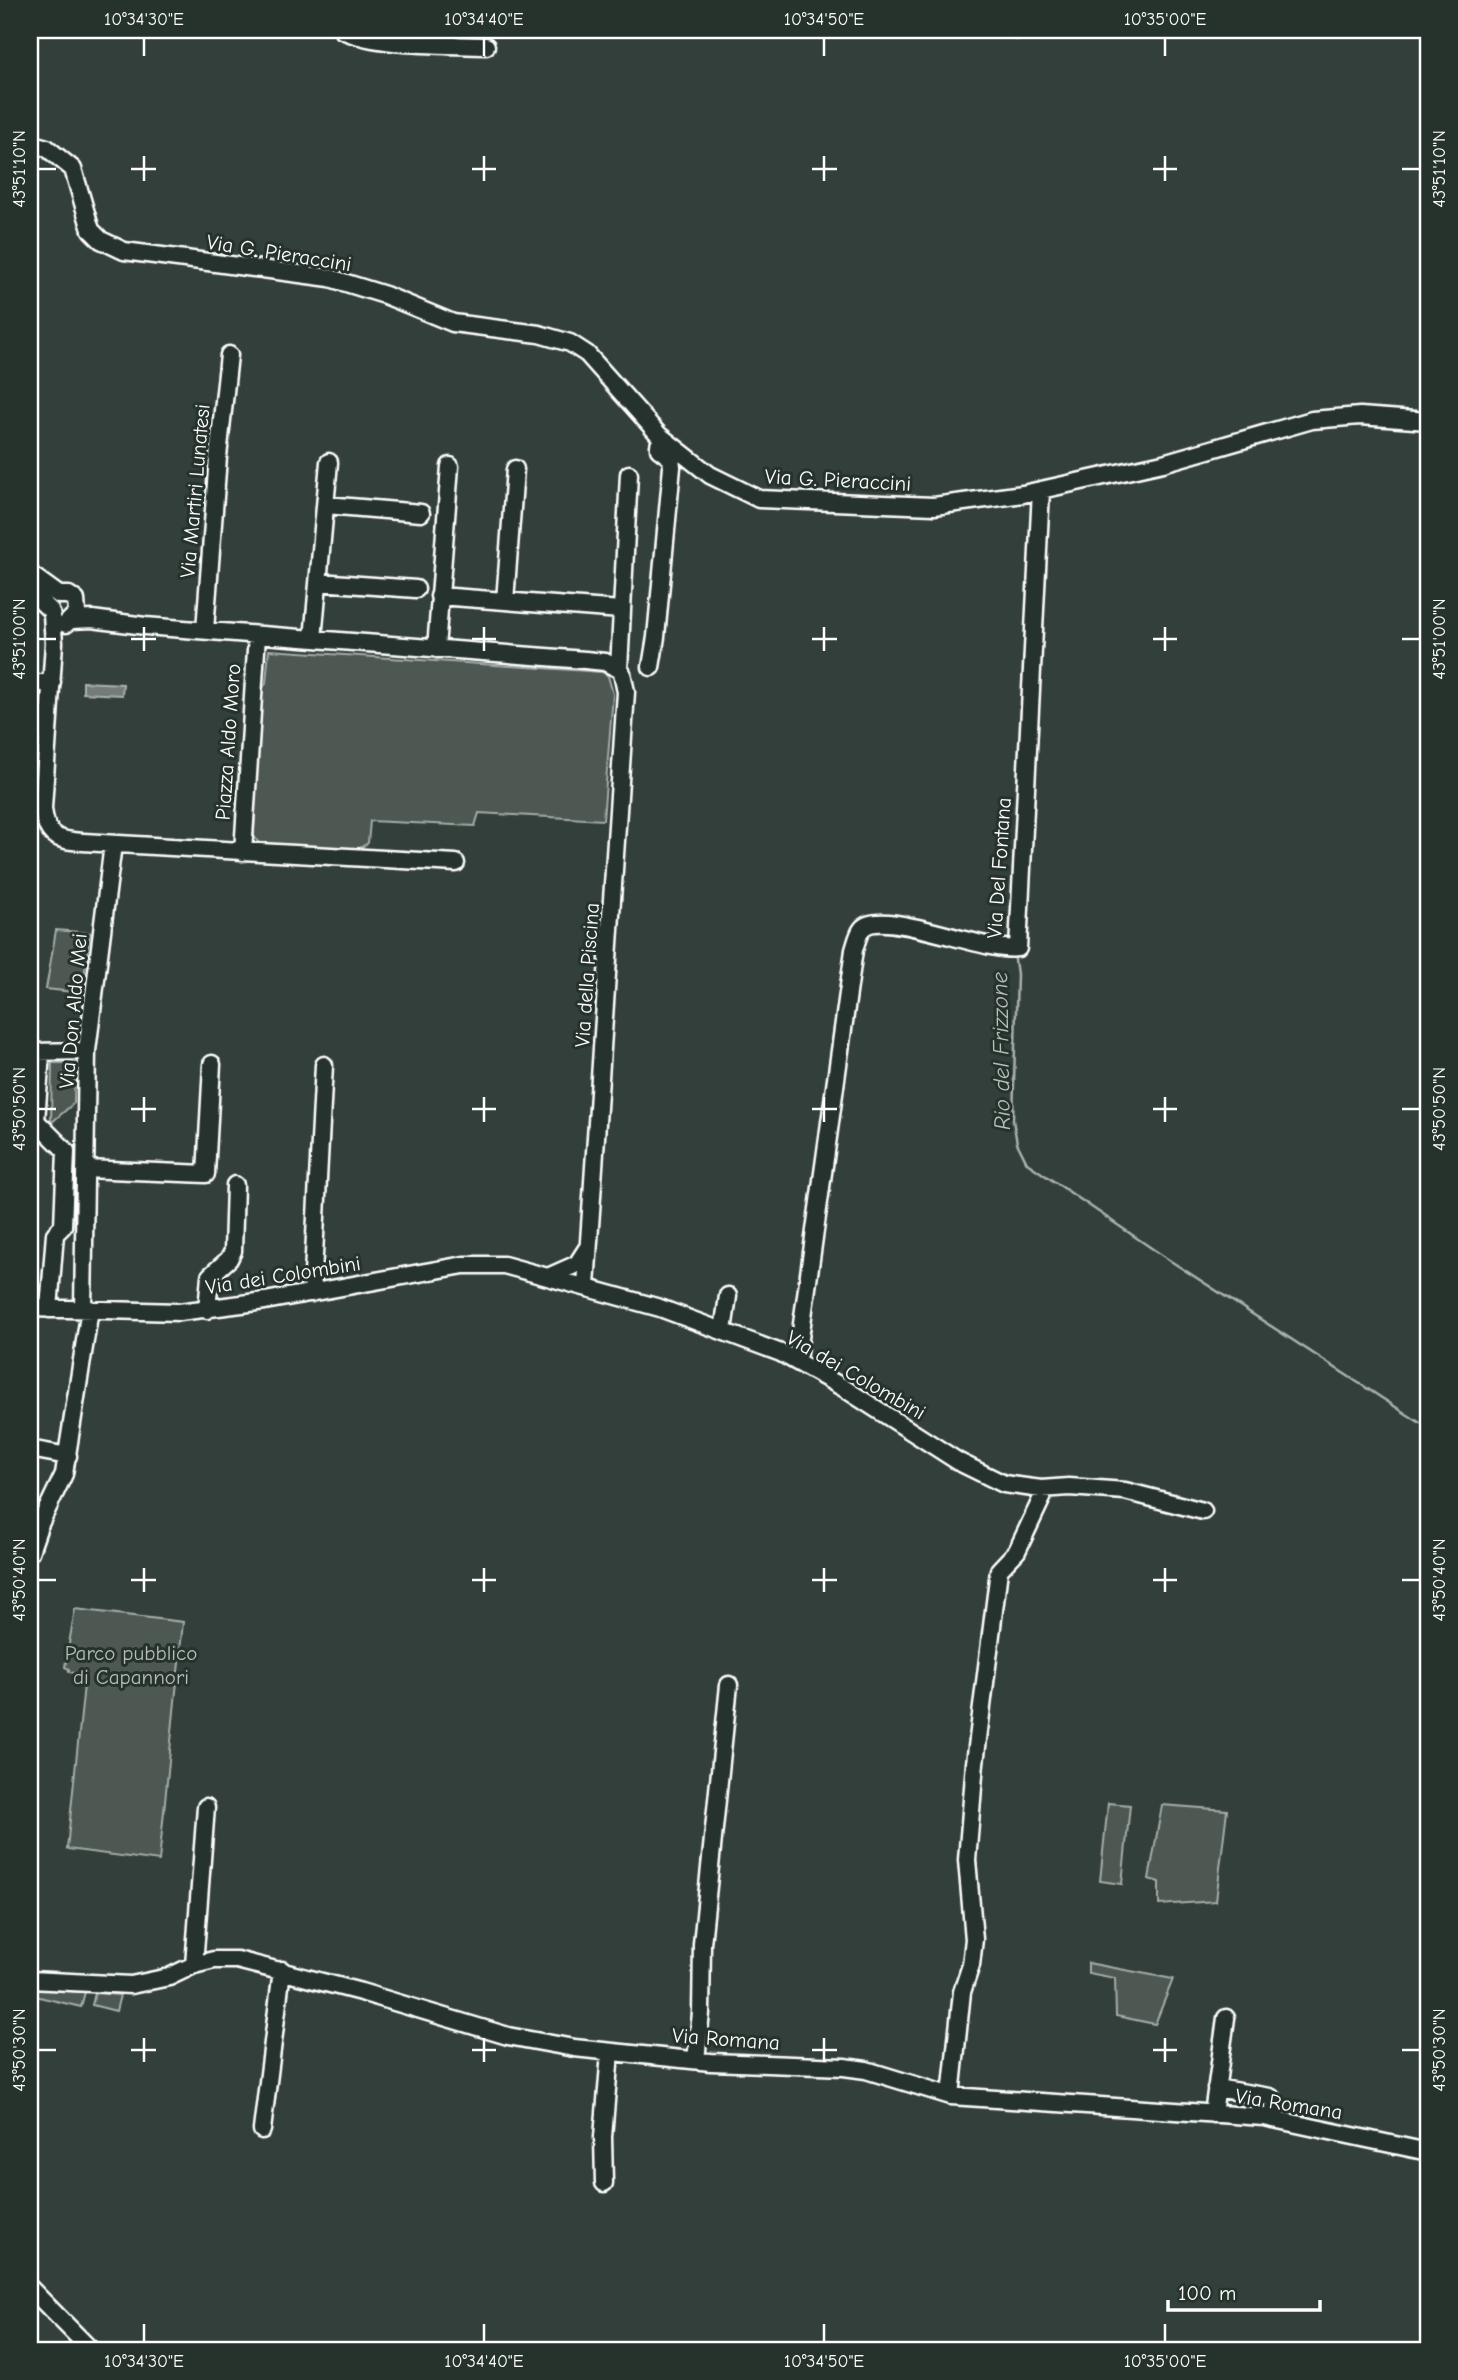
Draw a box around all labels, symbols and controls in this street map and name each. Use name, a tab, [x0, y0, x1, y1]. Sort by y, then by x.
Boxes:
text: 10°34'30"E	[104, 9, 184, 30]
text: 10°34'40"E	[444, 9, 524, 30]
text: 10°34'50"E	[784, 9, 864, 30]
text: 10°35'00"E	[1124, 9, 1206, 30]
text: 43°51'10"N	[9, 130, 30, 208]
text: 43°51'10"N	[1429, 130, 1450, 208]
street label: Via G. Pieraccini	[205, 230, 353, 276]
street label: Via Martiri Lunatesi	[175, 403, 215, 579]
street label: Via G. Pieraccini	[764, 464, 912, 496]
text: 43°51'00"N	[9, 598, 30, 680]
text: 43°51'00"N	[1429, 598, 1450, 680]
street label: Piazza Aldo Moro	[211, 663, 245, 821]
street label: Via Del Fontana	[982, 797, 1016, 939]
street label: Via della Piscina	[570, 902, 604, 1048]
street label: Via Don Aldo Mei	[54, 932, 92, 1090]
water label: Rio del Frizzone	[986, 971, 1016, 1130]
text: 43°50'50"N	[9, 1067, 30, 1151]
text: 43°50'50"N	[1429, 1067, 1450, 1151]
street label: Via dei Colombini	[204, 1251, 362, 1299]
street label: Via dei Colombini	[782, 1325, 930, 1425]
text: 43°50'40"N	[9, 1539, 30, 1621]
text: 43°50'40"N	[1429, 1539, 1450, 1621]
park label: Parco pubblico di Capannori	[65, 1641, 197, 1689]
text: 43°50'30"N	[9, 2008, 30, 2092]
text: 43°50'30"N	[1429, 2008, 1450, 2092]
street label: Via Romana	[671, 2023, 781, 2055]
street label: Via Romana	[1234, 2084, 1344, 2124]
scale bar	[1168, 2268, 1320, 2312]
text: 100 m	[1178, 2281, 1236, 2305]
text: 10°34'30"E	[104, 2351, 184, 2372]
text: 10°34'40"E	[444, 2351, 524, 2372]
text: 10°34'50"E	[784, 2351, 864, 2372]
text: 10°35'00"E	[1124, 2351, 1206, 2372]

